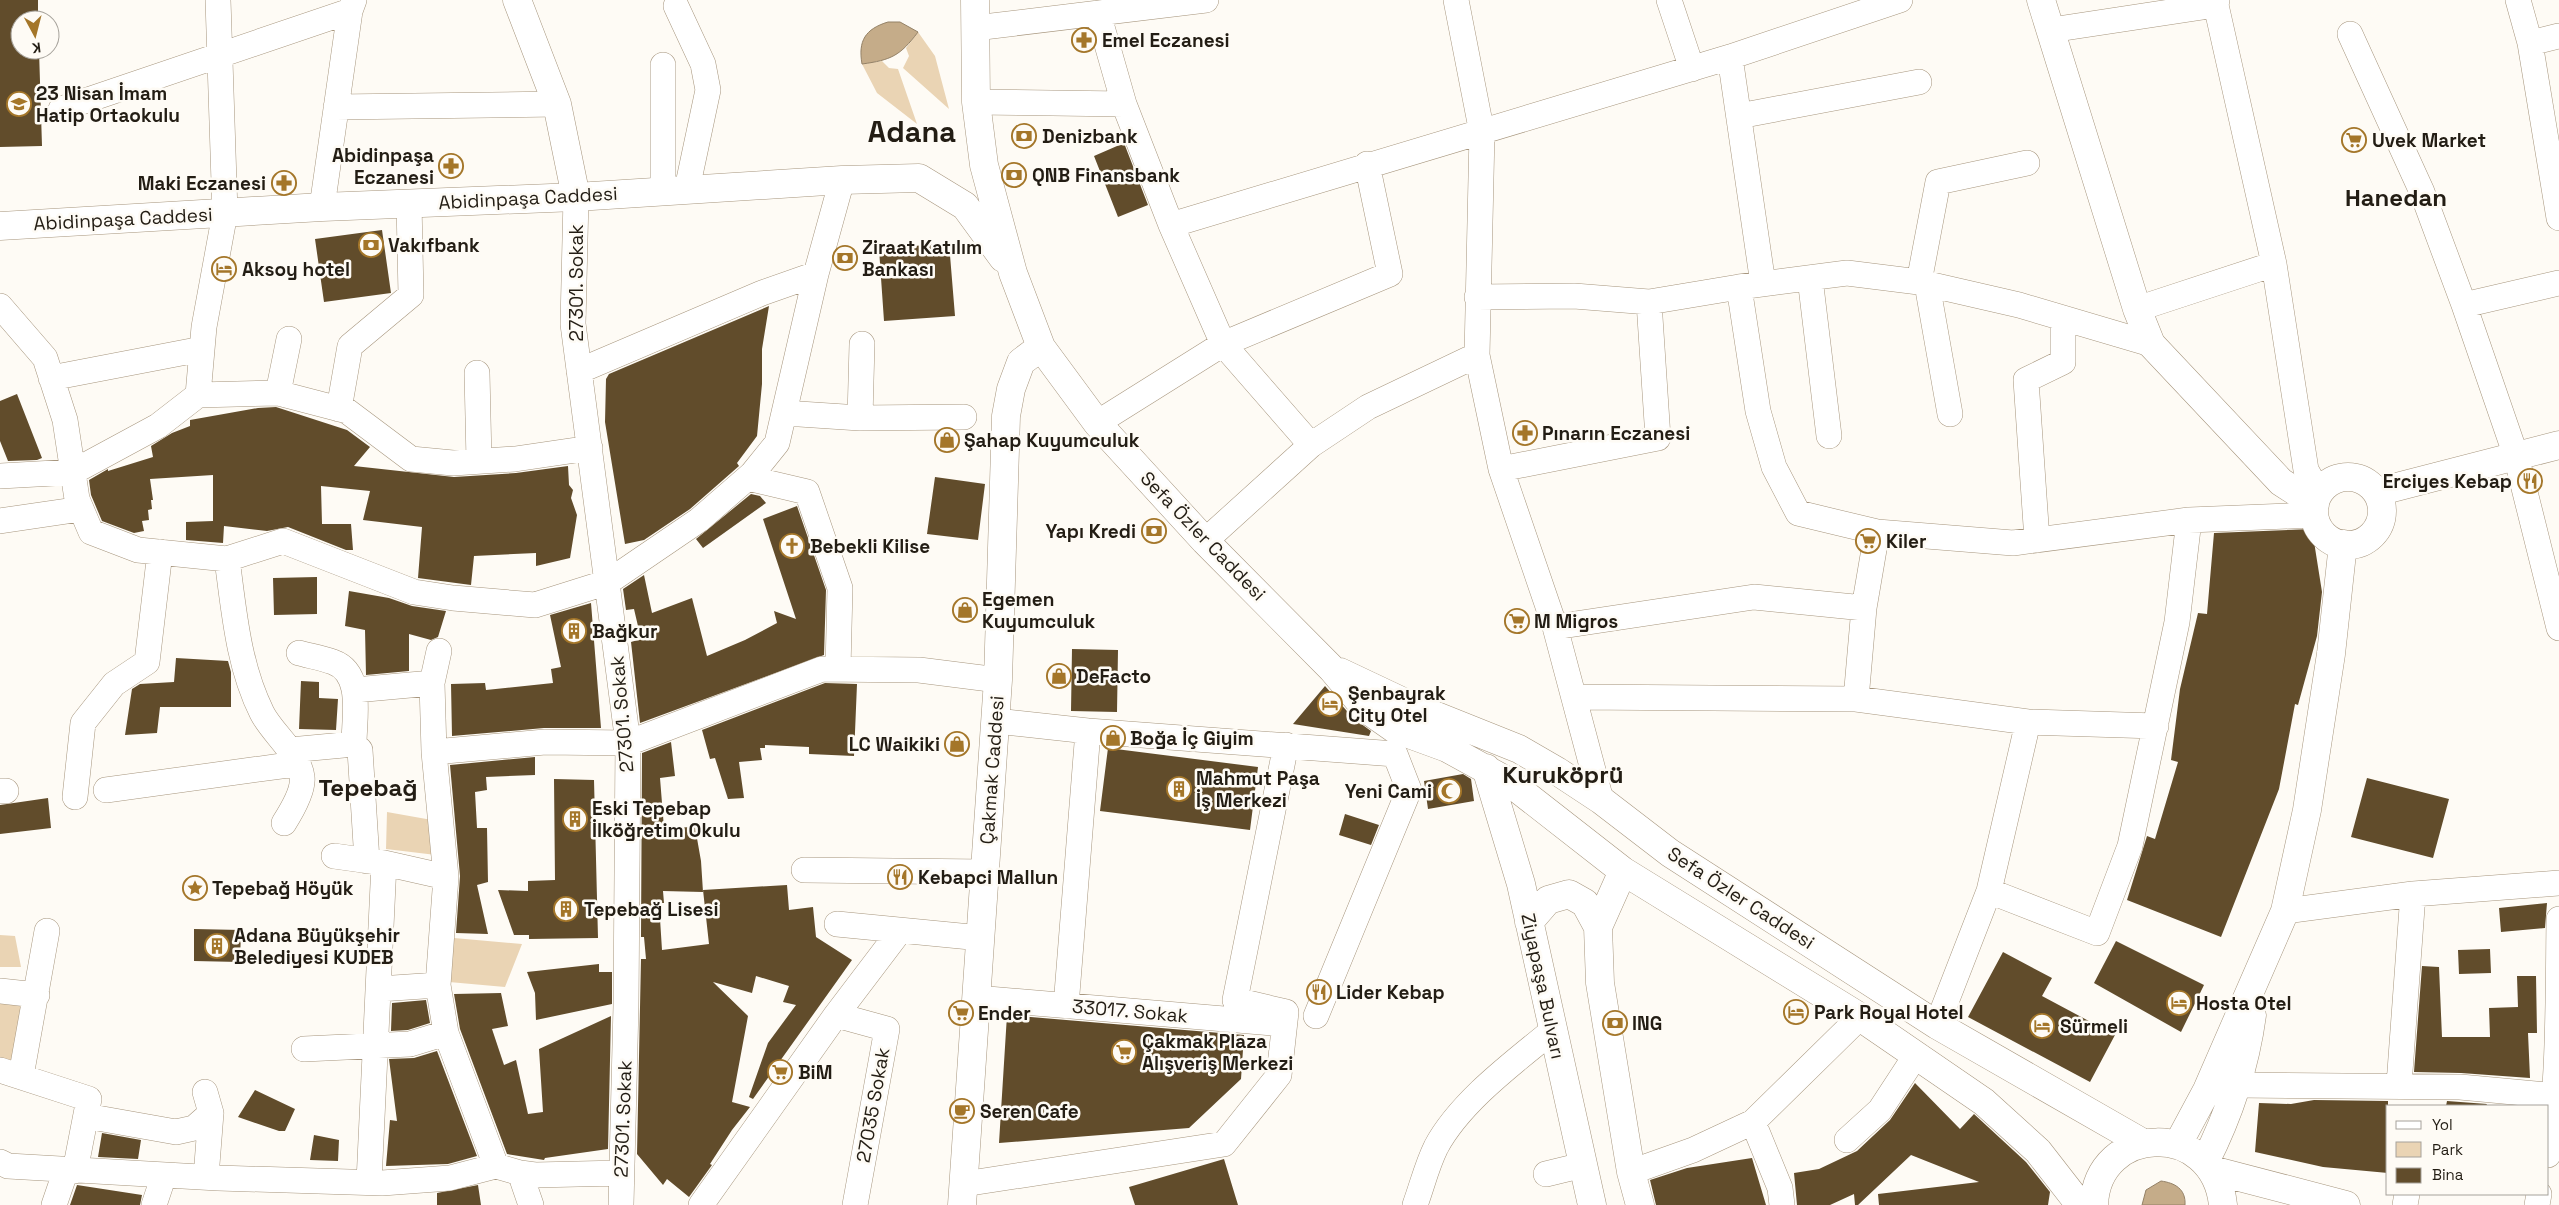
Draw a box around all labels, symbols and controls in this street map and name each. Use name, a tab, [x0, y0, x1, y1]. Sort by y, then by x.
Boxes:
north arrow	[10, 10, 60, 60]
pharmacy icon: Emel Eczanesi	[1071, 27, 1097, 53]
place label: Emel Eczanesi	[1102, 28, 1230, 53]
text: K	[31, 38, 42, 57]
place label: 23 Nisan İmam Hatip Ortaokulu	[36, 81, 180, 128]
school or university icon: 23 Nisan İmam Hatip Ortaokulu	[6, 91, 32, 117]
district label: Adana	[868, 113, 956, 150]
bank icon: Denizbank	[1011, 123, 1037, 149]
place label: Denizbank	[1042, 124, 1138, 149]
supermarket icon: Uvek Market	[2341, 127, 2367, 153]
place label: Uvek Market	[2372, 128, 2486, 153]
place label: Abidinpaşa Eczanesi	[332, 143, 434, 190]
pharmacy icon: Abidinpaşa Eczanesi	[438, 153, 464, 179]
bank icon: QNB Finansbank	[1001, 162, 1027, 188]
place label: QNB Finansbank	[1032, 163, 1180, 188]
pharmacy icon: Maki Eczanesi	[271, 170, 297, 196]
place label: Maki Eczanesi	[138, 171, 266, 196]
street label: Abidinpaşa Caddesi	[438, 181, 618, 215]
district label: Hanedan	[2345, 182, 2447, 213]
street label: Abidinpaşa Caddesi	[33, 202, 213, 236]
street label: 27301. Sokak	[564, 224, 589, 342]
bank icon: Vakıfbank	[358, 232, 384, 258]
place label: Vakıfbank	[388, 233, 480, 258]
place label: Ziraat Katılım Bankası	[862, 235, 982, 282]
bank icon: Ziraat Katılım Bankası	[832, 245, 858, 271]
hotel icon: Aksoy hotel	[211, 256, 237, 282]
place label: Aksoy hotel	[242, 257, 350, 282]
pharmacy icon: Pınarın Eczanesi	[1512, 420, 1538, 446]
place label: Pınarın Eczanesi	[1542, 421, 1690, 446]
shop icon: Şahap Kuyumculuk	[934, 427, 960, 453]
place label: Şahap Kuyumculuk	[964, 428, 1140, 453]
street label: Sefa Özler Caddesi	[1135, 466, 1271, 606]
restaurant icon: Erciyes Kebap	[2517, 468, 2543, 494]
place label: Erciyes Kebap	[2383, 469, 2512, 494]
bank icon: Yapı Kredi	[1141, 518, 1167, 544]
place label: Yapı Kredi	[1046, 519, 1136, 544]
supermarket icon: Kiler	[1855, 528, 1881, 554]
place label: Kiler	[1886, 529, 1927, 554]
church icon: Bebekli Kilise	[779, 533, 805, 559]
place label: Bebekli Kilise	[810, 534, 930, 559]
place label: Egemen Kuyumculuk	[982, 587, 1096, 634]
shop icon: Egemen Kuyumculuk	[952, 597, 978, 623]
supermarket icon: M Migros	[1504, 608, 1530, 634]
place label: M Migros	[1534, 609, 1618, 634]
building icon: Bağkur	[561, 618, 587, 644]
place label: Bağkur	[592, 619, 657, 644]
street label: 27301. Sokak	[604, 655, 640, 773]
shop icon: DeFacto	[1046, 663, 1072, 689]
place label: DeFacto	[1076, 664, 1151, 689]
place label: Şenbayrak City Otel	[1348, 681, 1446, 728]
hotel icon: Şenbayrak City Otel	[1317, 691, 1343, 717]
street label: Çakmak Caddesi	[974, 695, 1010, 845]
shop icon: Boğa İç Giyim	[1100, 725, 1126, 751]
place label: Boğa İç Giyim	[1130, 726, 1254, 751]
shop icon: LC Waikiki	[944, 731, 970, 757]
place label: LC Waikiki	[849, 732, 940, 757]
district label: Kuruköprü	[1503, 759, 1623, 790]
place label: Mahmut Paşa İş Merkezi	[1196, 766, 1320, 813]
district label: Tepebağ	[318, 772, 418, 803]
building icon: Mahmut Paşa İş Merkezi	[1166, 776, 1192, 802]
mosque icon: Yeni Cami	[1436, 778, 1462, 804]
place label: Yeni Cami	[1345, 779, 1432, 804]
place label: Eski Tepebap İlköğretim Okulu	[592, 796, 741, 843]
building icon: Eski Tepebap İlköğretim Okulu	[562, 806, 588, 832]
street label: Sefa Özler Caddesi	[1663, 841, 1819, 955]
restaurant icon: Kebapci Mallun	[887, 864, 913, 890]
place label: Kebapci Mallun	[918, 865, 1058, 890]
place icon: Tepebağ Höyük	[182, 875, 208, 901]
place label: Tepebağ Höyük	[212, 876, 354, 901]
building icon: Tepebağ Lisesi	[553, 896, 579, 922]
place label: Tepebağ Lisesi	[584, 897, 719, 922]
street label: Ziyapaşa Bulvarı	[1515, 911, 1571, 1061]
place label: Adana Büyükşehir Belediyesi KUDEB	[234, 923, 400, 970]
building icon: Adana Büyükşehir Belediyesi KUDEB	[204, 933, 230, 959]
restaurant icon: Lider Kebap	[1306, 979, 1332, 1005]
place label: Lider Kebap	[1336, 980, 1445, 1005]
hotel icon: Hosta Otel	[2166, 990, 2192, 1016]
place label: Hosta Otel	[2196, 991, 2292, 1016]
street label: 33017. Sokak	[1071, 993, 1189, 1029]
hotel icon: Park Royal Hotel	[1783, 999, 1809, 1025]
supermarket icon: Ender	[948, 1000, 974, 1026]
place label: Park Royal Hotel	[1814, 1000, 1964, 1025]
place label: Ender	[978, 1001, 1031, 1026]
bank icon: ING	[1602, 1010, 1628, 1036]
place label: ING	[1632, 1011, 1662, 1036]
hotel icon: Sürmeli	[2029, 1013, 2055, 1039]
place label: Sürmeli	[2060, 1014, 2128, 1039]
place label: Çakmak Plaza Alışveriş Merkezi	[1142, 1029, 1293, 1076]
supermarket icon: Çakmak Plaza Alışveriş Merkezi	[1111, 1039, 1137, 1065]
street label: 27035 Sokak	[851, 1046, 895, 1164]
supermarket icon: BiM	[767, 1059, 793, 1085]
street label: 27301. Sokak	[608, 1060, 638, 1178]
place label: BiM	[798, 1060, 832, 1085]
cafe icon: Seren Cafe	[949, 1098, 975, 1124]
place label: Seren Cafe	[980, 1099, 1079, 1124]
legend	[2386, 1105, 2549, 1195]
text: Yol	[2432, 1115, 2453, 1134]
text: Park	[2432, 1140, 2463, 1159]
text: Bina	[2432, 1165, 2464, 1184]

